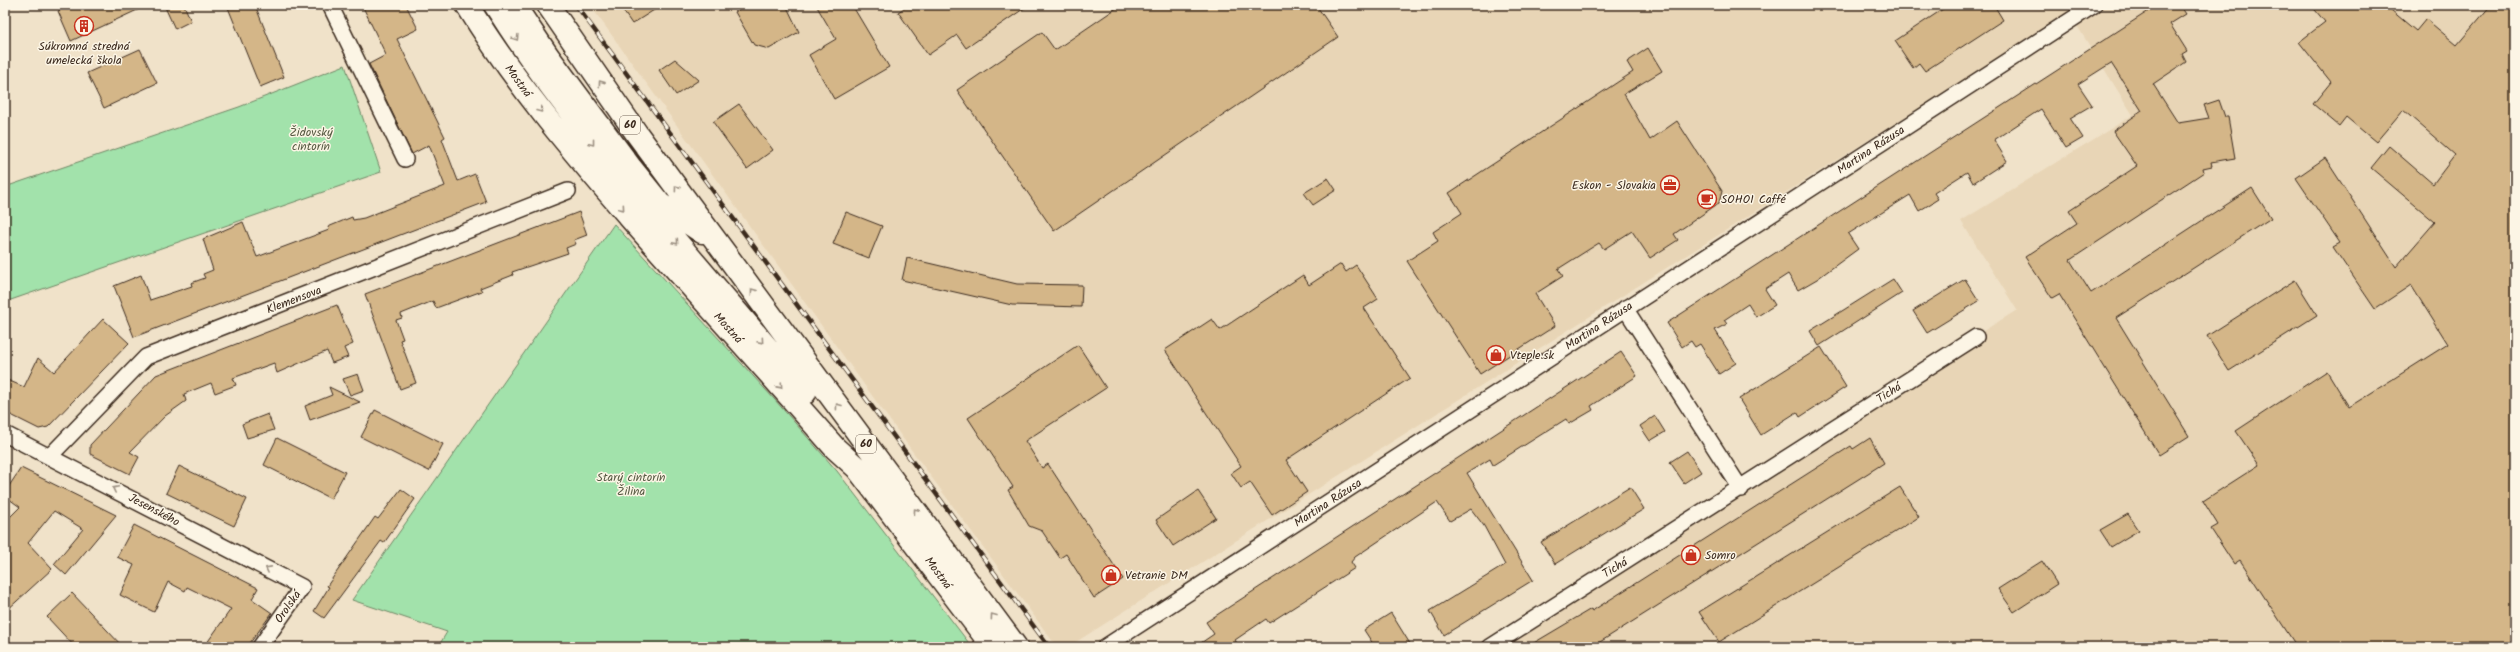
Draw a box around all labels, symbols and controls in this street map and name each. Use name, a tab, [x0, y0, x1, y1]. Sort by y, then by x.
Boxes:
building icon: Súkromná stredná umelecká škola	[73, 15, 95, 37]
one-way arrow	[511, 34, 519, 41]
place label: Súkromná stredná umelecká škola	[39, 37, 131, 70]
street label: Mostná	[500, 61, 537, 103]
one-way arrow	[599, 80, 606, 87]
one-way arrow	[535, 106, 542, 113]
road number: 60	[620, 116, 640, 134]
street label: Martina Rázusa	[1833, 121, 1909, 179]
park label: Židovský cintorín	[289, 123, 334, 156]
one-way arrow	[588, 139, 595, 146]
office icon: Eskon - Slovakia	[1659, 174, 1681, 196]
place label: Eskon - Slovakia	[1572, 176, 1656, 195]
one-way arrow	[674, 185, 682, 192]
cafe icon: SOHO1 Caffé	[1696, 188, 1718, 210]
place label: SOHO1 Caffé	[1721, 190, 1787, 209]
one-way arrow	[617, 203, 624, 211]
one-way arrow	[672, 238, 679, 245]
street label: Klemensova	[264, 281, 325, 319]
one-way arrow	[750, 288, 757, 295]
street label: Martina Rázusa	[1561, 297, 1637, 355]
street label: Mostná	[709, 308, 748, 349]
one-way arrow	[757, 336, 764, 343]
shop icon: Vteple.sk	[1485, 344, 1507, 366]
place label: Vteple.sk	[1510, 346, 1554, 365]
street label: Tichá	[1873, 377, 1906, 408]
one-way arrow	[775, 382, 782, 389]
one-way arrow	[836, 404, 843, 411]
road number: 60	[856, 435, 876, 453]
park label: Starý cintorín Žilina	[597, 468, 665, 501]
street label: Martina Rázusa	[1290, 474, 1366, 532]
one-way arrow	[112, 487, 120, 494]
street label: Jesenského	[125, 489, 183, 531]
one-way arrow	[914, 508, 921, 515]
shop icon: Somro	[1680, 544, 1702, 566]
place label: Somro	[1705, 546, 1736, 565]
street label: Tichá	[1599, 552, 1632, 583]
street label: Mostná	[919, 553, 957, 594]
shop icon: Vetranie DM	[1100, 564, 1122, 586]
one-way arrow	[265, 566, 272, 574]
place label: Vetranie DM	[1125, 566, 1188, 585]
street label: Orolská	[270, 586, 307, 627]
one-way arrow	[991, 613, 998, 620]

